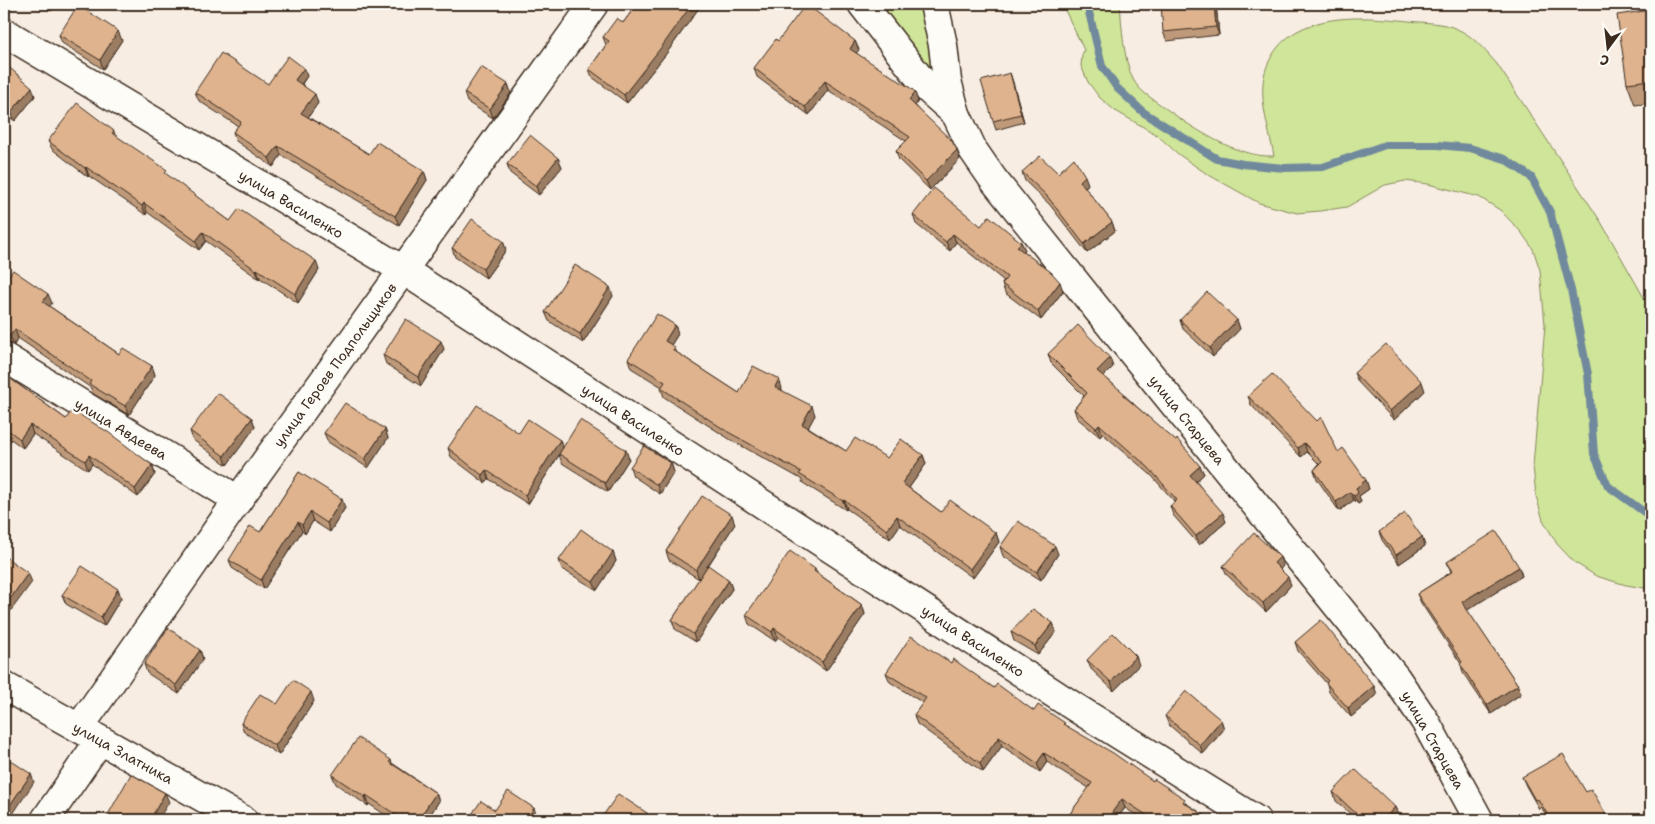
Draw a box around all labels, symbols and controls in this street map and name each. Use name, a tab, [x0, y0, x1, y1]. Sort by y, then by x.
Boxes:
north arrow	[1582, 22, 1632, 72]
text: С	[1598, 51, 1611, 70]
street label: улица Василенко	[235, 166, 347, 242]
street label: улица Героев Подпольщиков	[269, 279, 401, 451]
street label: улица Старцева	[1145, 371, 1229, 469]
street label: улица Василенко	[578, 380, 688, 460]
street label: улица Авдеева	[71, 394, 171, 464]
street label: улица Василенко	[918, 601, 1028, 681]
street label: улица Старцева	[1398, 688, 1469, 793]
street label: улица Златника	[70, 718, 176, 788]

